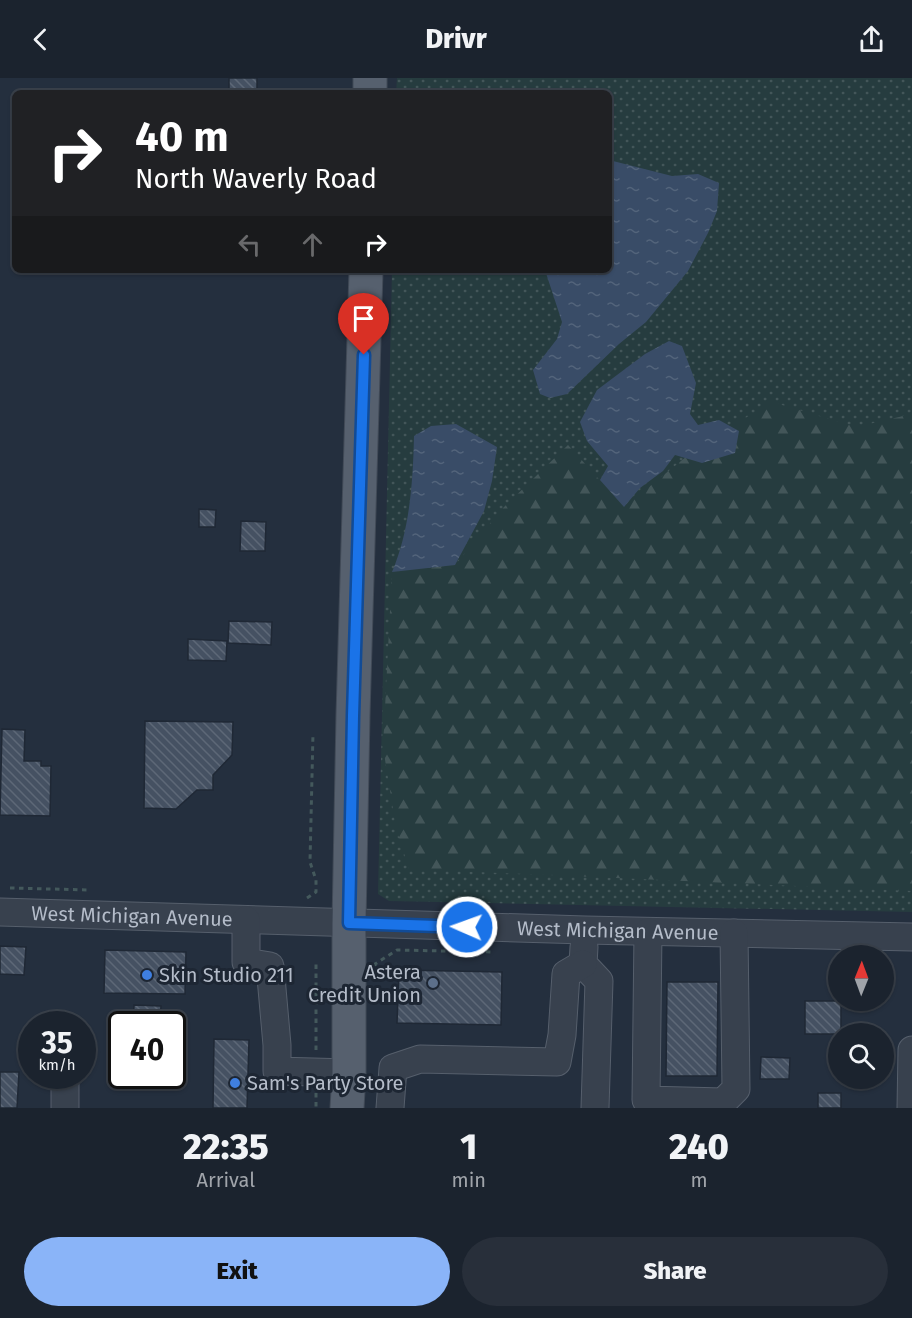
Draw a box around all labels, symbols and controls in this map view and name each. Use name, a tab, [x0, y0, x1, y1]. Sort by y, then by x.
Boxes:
icon: back	[24, 23, 57, 56]
text: Drivr	[425, 23, 487, 55]
icon: share	[855, 23, 888, 56]
text: 40 m	[135, 112, 229, 162]
icon: right	[36, 114, 114, 192]
text: North Waverly Road	[135, 163, 377, 195]
icon: left	[233, 228, 266, 261]
icon: ahead	[296, 228, 329, 261]
icon: right	[359, 228, 392, 261]
pin	[338, 293, 389, 355]
icon: arrive	[347, 302, 380, 335]
position arrow	[435, 895, 499, 959]
street label: West Michigan Avenue	[31, 901, 233, 931]
street label: West Michigan Avenue	[517, 916, 719, 945]
north arrow	[828, 945, 894, 1011]
map controls	[828, 945, 894, 1089]
place label: Astera Credit Union	[308, 960, 421, 1007]
place label: Skin Studio 211	[159, 963, 294, 987]
marker: Skin Studio 211	[140, 968, 154, 982]
marker: Astera Credit Union	[426, 976, 440, 990]
speed limit sign: 40	[108, 1011, 186, 1089]
button: search	[828, 1023, 894, 1089]
text: 35	[41, 1025, 73, 1061]
text: km/h	[38, 1056, 76, 1074]
place label: Sam's Party Store	[247, 1071, 403, 1095]
marker: Sam's Party Store	[228, 1076, 242, 1090]
text: 22:35	[183, 1125, 269, 1169]
text: 1	[460, 1125, 477, 1169]
text: 240	[669, 1125, 729, 1169]
text: Arrival	[196, 1168, 255, 1192]
text: min	[452, 1168, 486, 1192]
text: m	[690, 1168, 708, 1192]
button: Exit	[24, 1237, 450, 1306]
button: Share	[462, 1237, 888, 1306]

